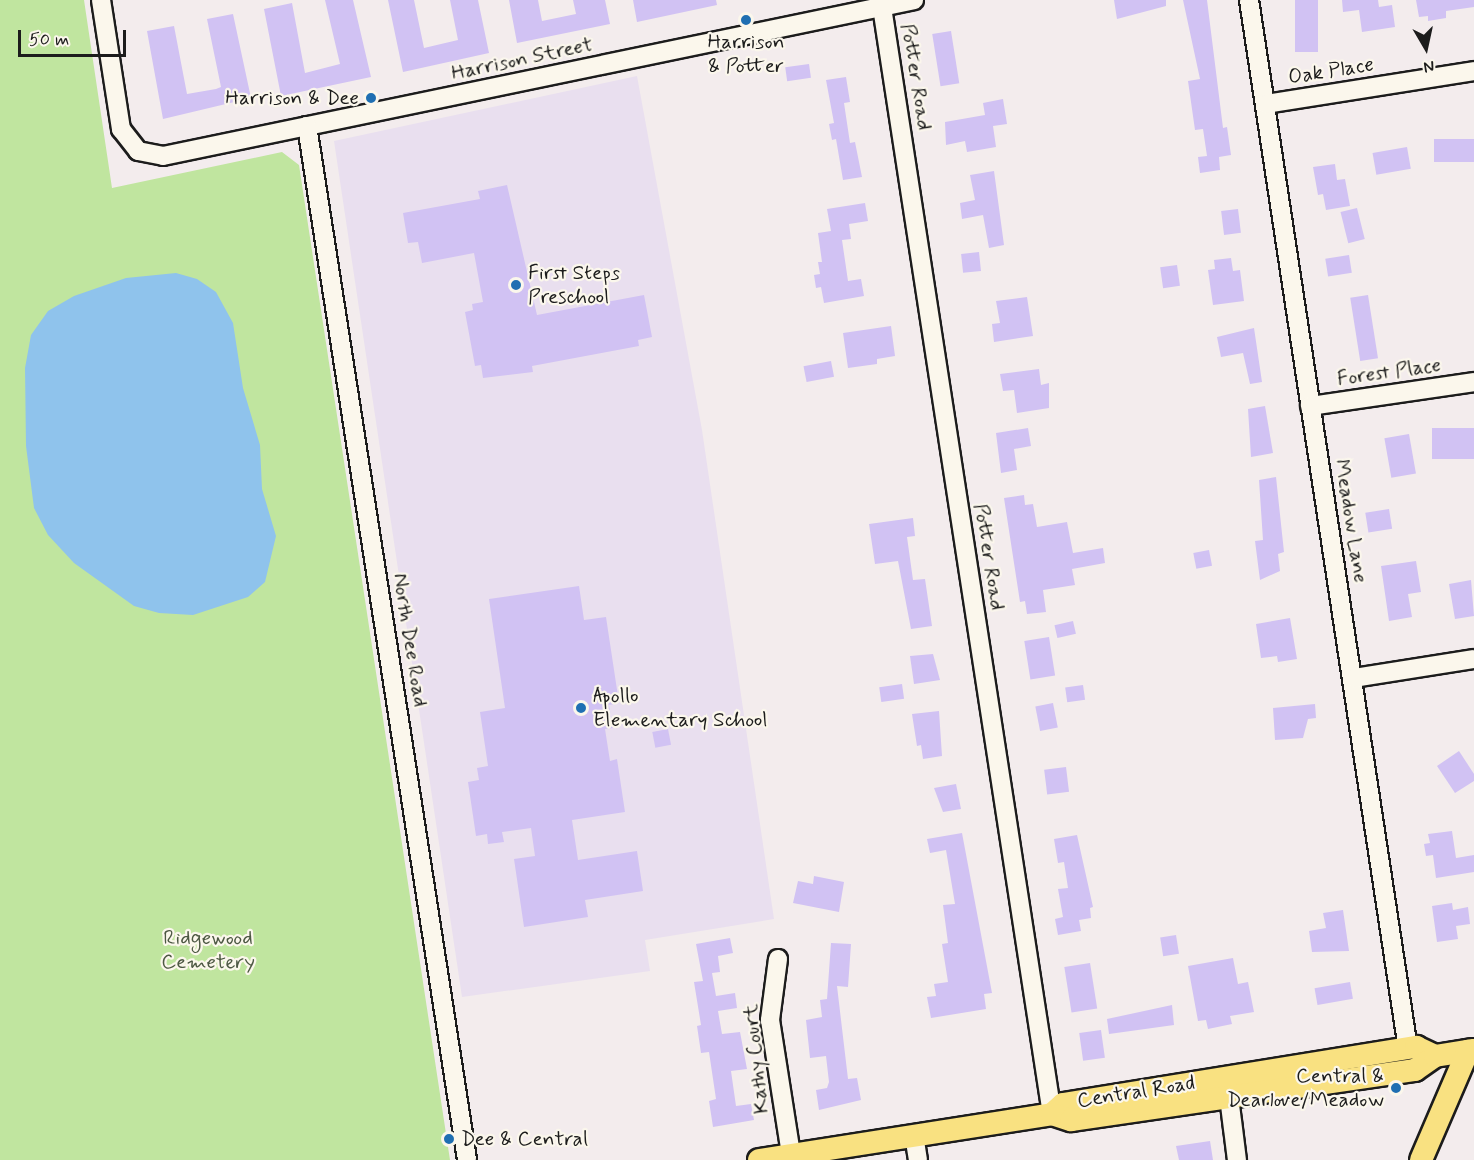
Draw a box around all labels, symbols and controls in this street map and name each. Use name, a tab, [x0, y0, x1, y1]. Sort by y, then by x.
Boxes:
marker: Harrison & Potter	[739, 13, 753, 27]
scale bar	[21, 18, 129, 56]
north arrow	[1396, 18, 1456, 78]
street label: Potter Road	[895, 23, 937, 131]
text: 50 m	[29, 28, 69, 52]
place label: Harrison & Potter	[707, 29, 785, 79]
street label: Harrison Street	[450, 32, 594, 86]
street label: Oak Place	[1286, 52, 1376, 90]
text: N	[1422, 55, 1436, 77]
place label: Harrison & Dee	[225, 85, 359, 111]
marker: Harrison & Dee	[364, 91, 378, 105]
place label: First Steps Preschool	[528, 260, 620, 310]
marker: First Steps Preschool	[509, 278, 523, 292]
street label: Forest Place	[1335, 352, 1443, 392]
street label: Meadow Lane	[1329, 457, 1373, 585]
street label: Potter Road	[968, 503, 1010, 611]
street label: North Dee Road	[387, 571, 433, 709]
place label: Apollo Elementary School	[593, 683, 768, 733]
marker: Apollo Elementary School	[574, 701, 588, 715]
park label: Ridgewood Cemetery	[161, 925, 255, 975]
street label: Kathy Court	[738, 1003, 774, 1115]
place label: Central & Dearlove/Meadow	[1227, 1063, 1384, 1113]
street label: Central Road	[1076, 1070, 1196, 1114]
marker: Central & Dearlove/Meadow	[1389, 1081, 1403, 1095]
place label: Dee & Central	[461, 1126, 588, 1152]
marker: Dee & Central	[442, 1132, 456, 1146]

